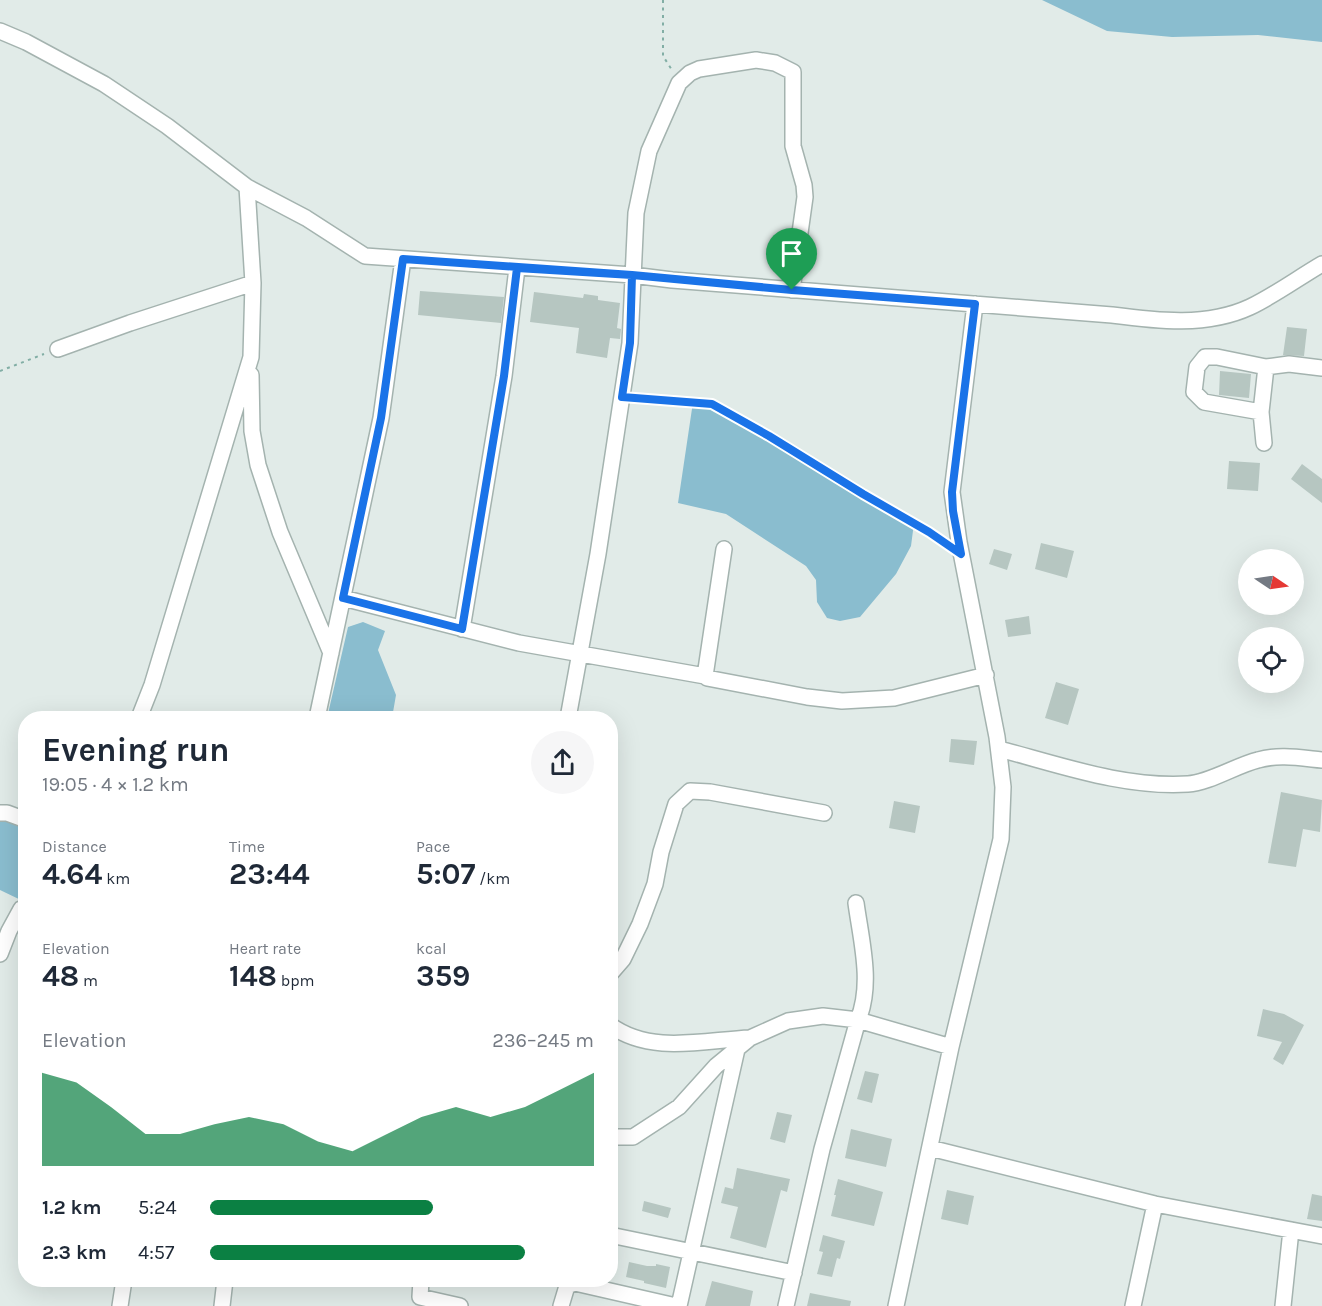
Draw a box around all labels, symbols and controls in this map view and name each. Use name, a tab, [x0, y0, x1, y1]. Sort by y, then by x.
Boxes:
pin	[766, 228, 817, 290]
icon: arrive	[775, 237, 808, 270]
north arrow	[1238, 549, 1304, 615]
map controls	[1238, 549, 1304, 693]
button: locate	[1238, 627, 1304, 693]
text: Evening run	[42, 731, 230, 769]
button: share	[531, 731, 594, 794]
text: 19:05 · 4 × 1.2 km	[42, 773, 189, 796]
text: Distance	[42, 837, 107, 856]
text: Time	[229, 837, 265, 856]
text: Pace	[416, 837, 450, 856]
text: 4.64	[42, 856, 102, 892]
text: 23:44	[229, 856, 310, 892]
text: 5:07	[416, 856, 475, 892]
text: km	[102, 869, 130, 888]
text: /km	[475, 869, 510, 888]
text: Elevation	[42, 939, 110, 958]
text: Heart rate	[229, 939, 301, 958]
text: kcal	[416, 939, 447, 958]
text: 48	[42, 958, 79, 994]
text: 148	[229, 958, 277, 994]
text: 359	[416, 958, 470, 994]
text: m	[79, 971, 98, 990]
text: bpm	[277, 971, 315, 990]
text: Elevation	[42, 1029, 127, 1052]
text: 236–245 m	[492, 1029, 594, 1052]
text: 1.2 km	[42, 1196, 101, 1219]
text: 5:24	[138, 1196, 177, 1219]
text: 2.3 km	[42, 1241, 107, 1264]
text: 4:57	[138, 1241, 174, 1264]

